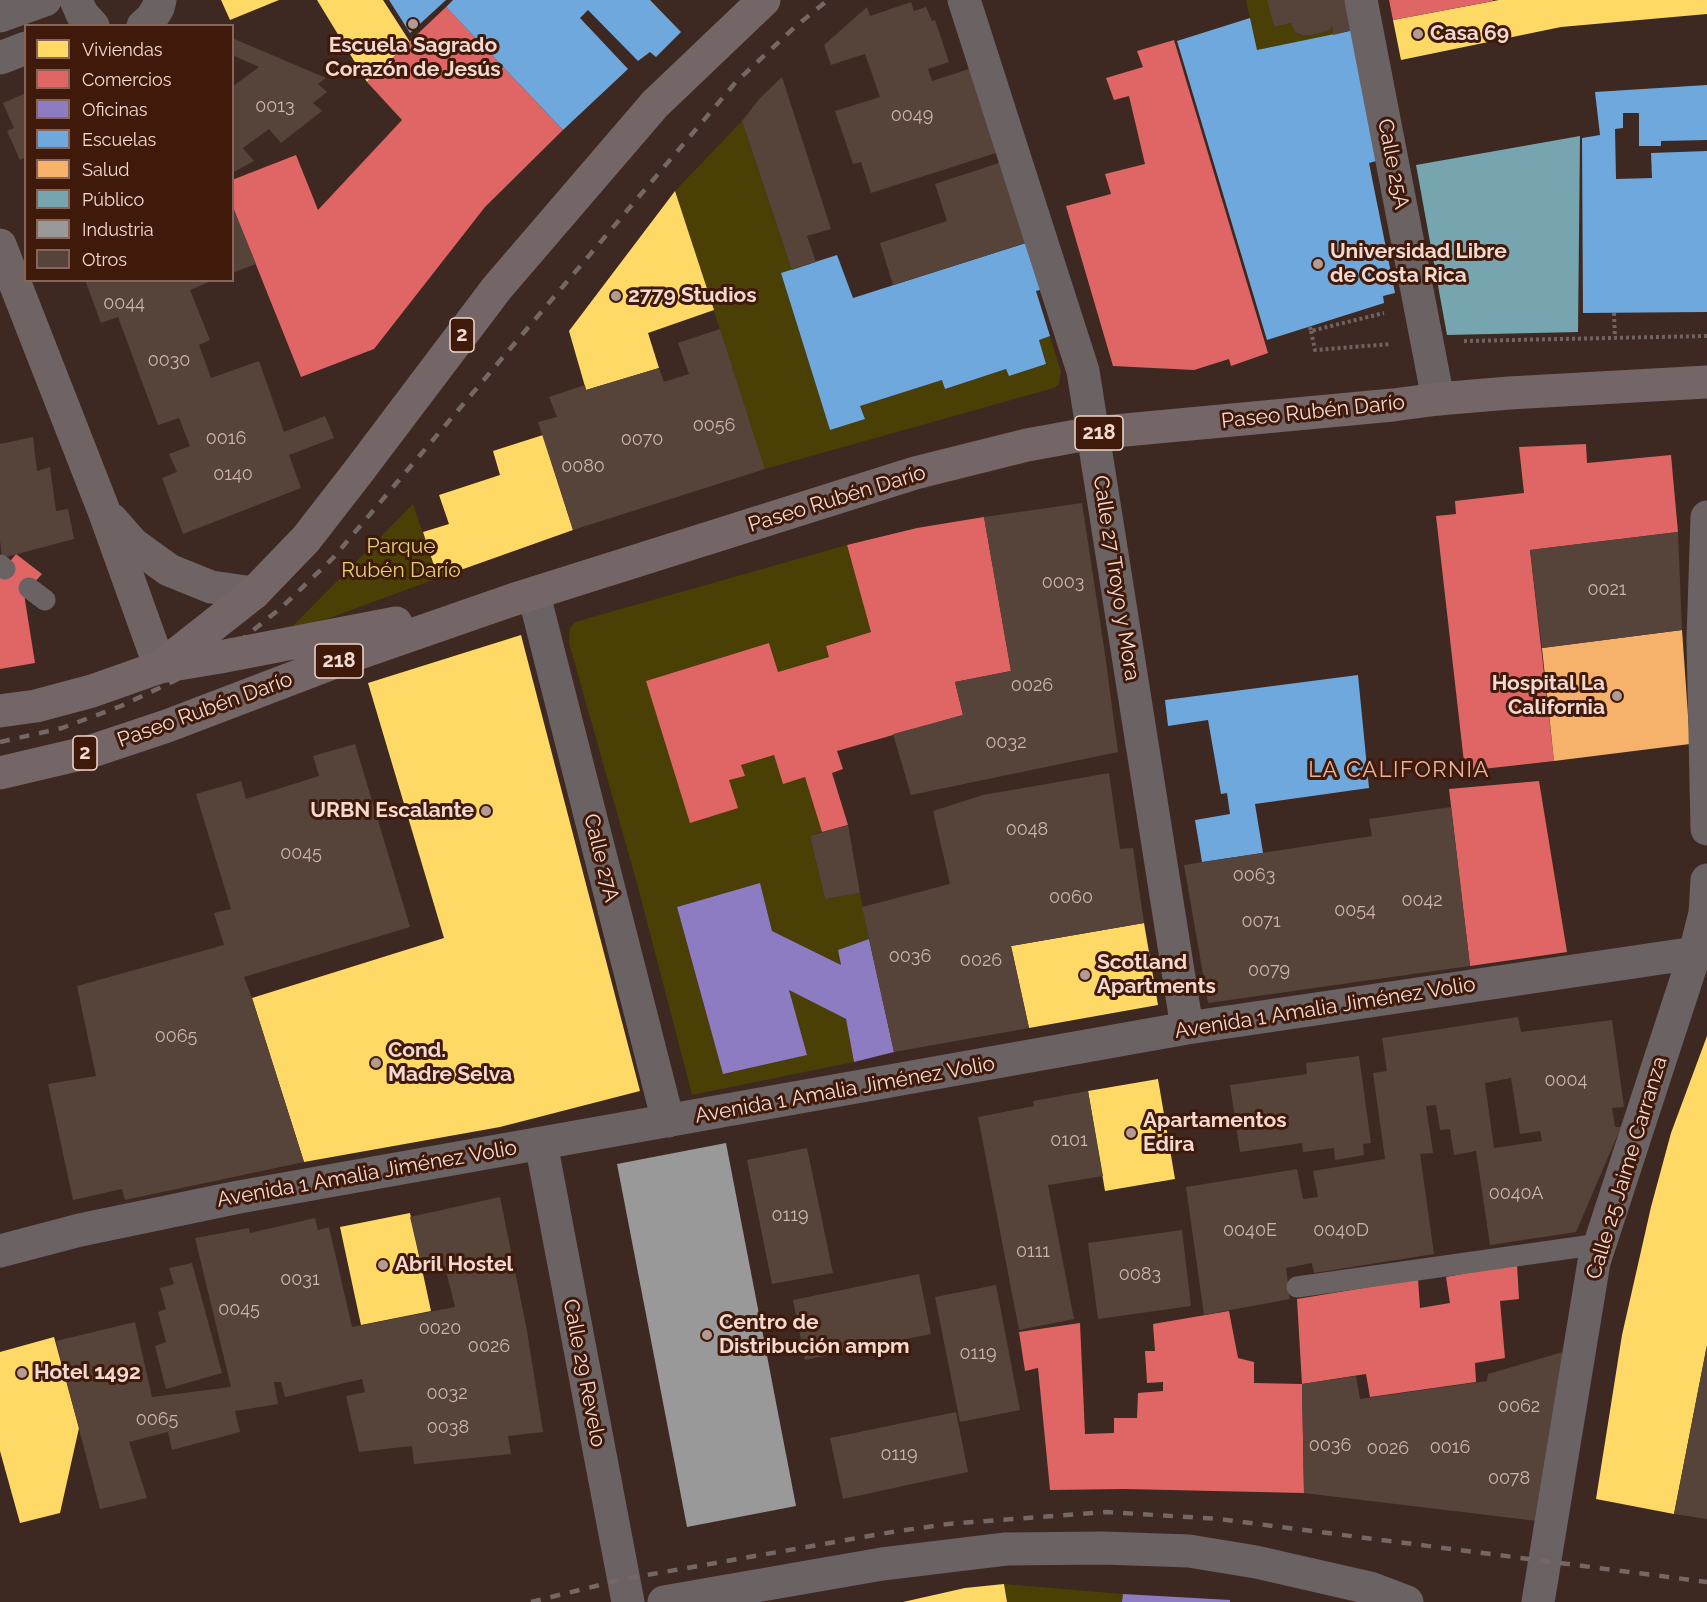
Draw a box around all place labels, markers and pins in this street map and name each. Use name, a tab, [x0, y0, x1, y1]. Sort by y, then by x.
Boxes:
marker: Escuela Sagrado Corazón de Jesús	[406, 17, 420, 31]
place label: Casa 69	[1430, 21, 1509, 47]
marker: Casa 69	[1411, 27, 1425, 41]
place label: Escuela Sagrado Corazón de Jesús	[325, 33, 501, 83]
place label: Universidad Libre de Costa Rica	[1330, 239, 1507, 289]
marker: Universidad Libre de Costa Rica	[1311, 257, 1325, 271]
place label: 2779 Studios	[628, 283, 757, 309]
marker: 2779 Studios	[609, 289, 623, 303]
place label: Hospital La California	[1492, 671, 1605, 721]
marker: Hospital La California	[1610, 689, 1624, 703]
place label: URBN Escalante	[310, 798, 474, 824]
marker: URBN Escalante	[479, 804, 493, 818]
place label: Scotland Apartments	[1097, 950, 1216, 1000]
marker: Scotland Apartments	[1078, 968, 1092, 982]
place label: Cond. Madre Selva	[388, 1038, 512, 1088]
marker: Cond. Madre Selva	[369, 1056, 383, 1070]
place label: Apartamentos Edira	[1143, 1108, 1287, 1158]
marker: Apartamentos Edira	[1124, 1126, 1138, 1140]
place label: Abril Hostel	[395, 1252, 513, 1278]
marker: Abril Hostel	[376, 1258, 390, 1272]
place label: Centro de Distribución ampm	[719, 1310, 910, 1360]
marker: Centro de Distribución ampm	[700, 1328, 714, 1342]
place label: Hotel 1492	[34, 1360, 141, 1386]
marker: Hotel 1492	[15, 1366, 29, 1380]

